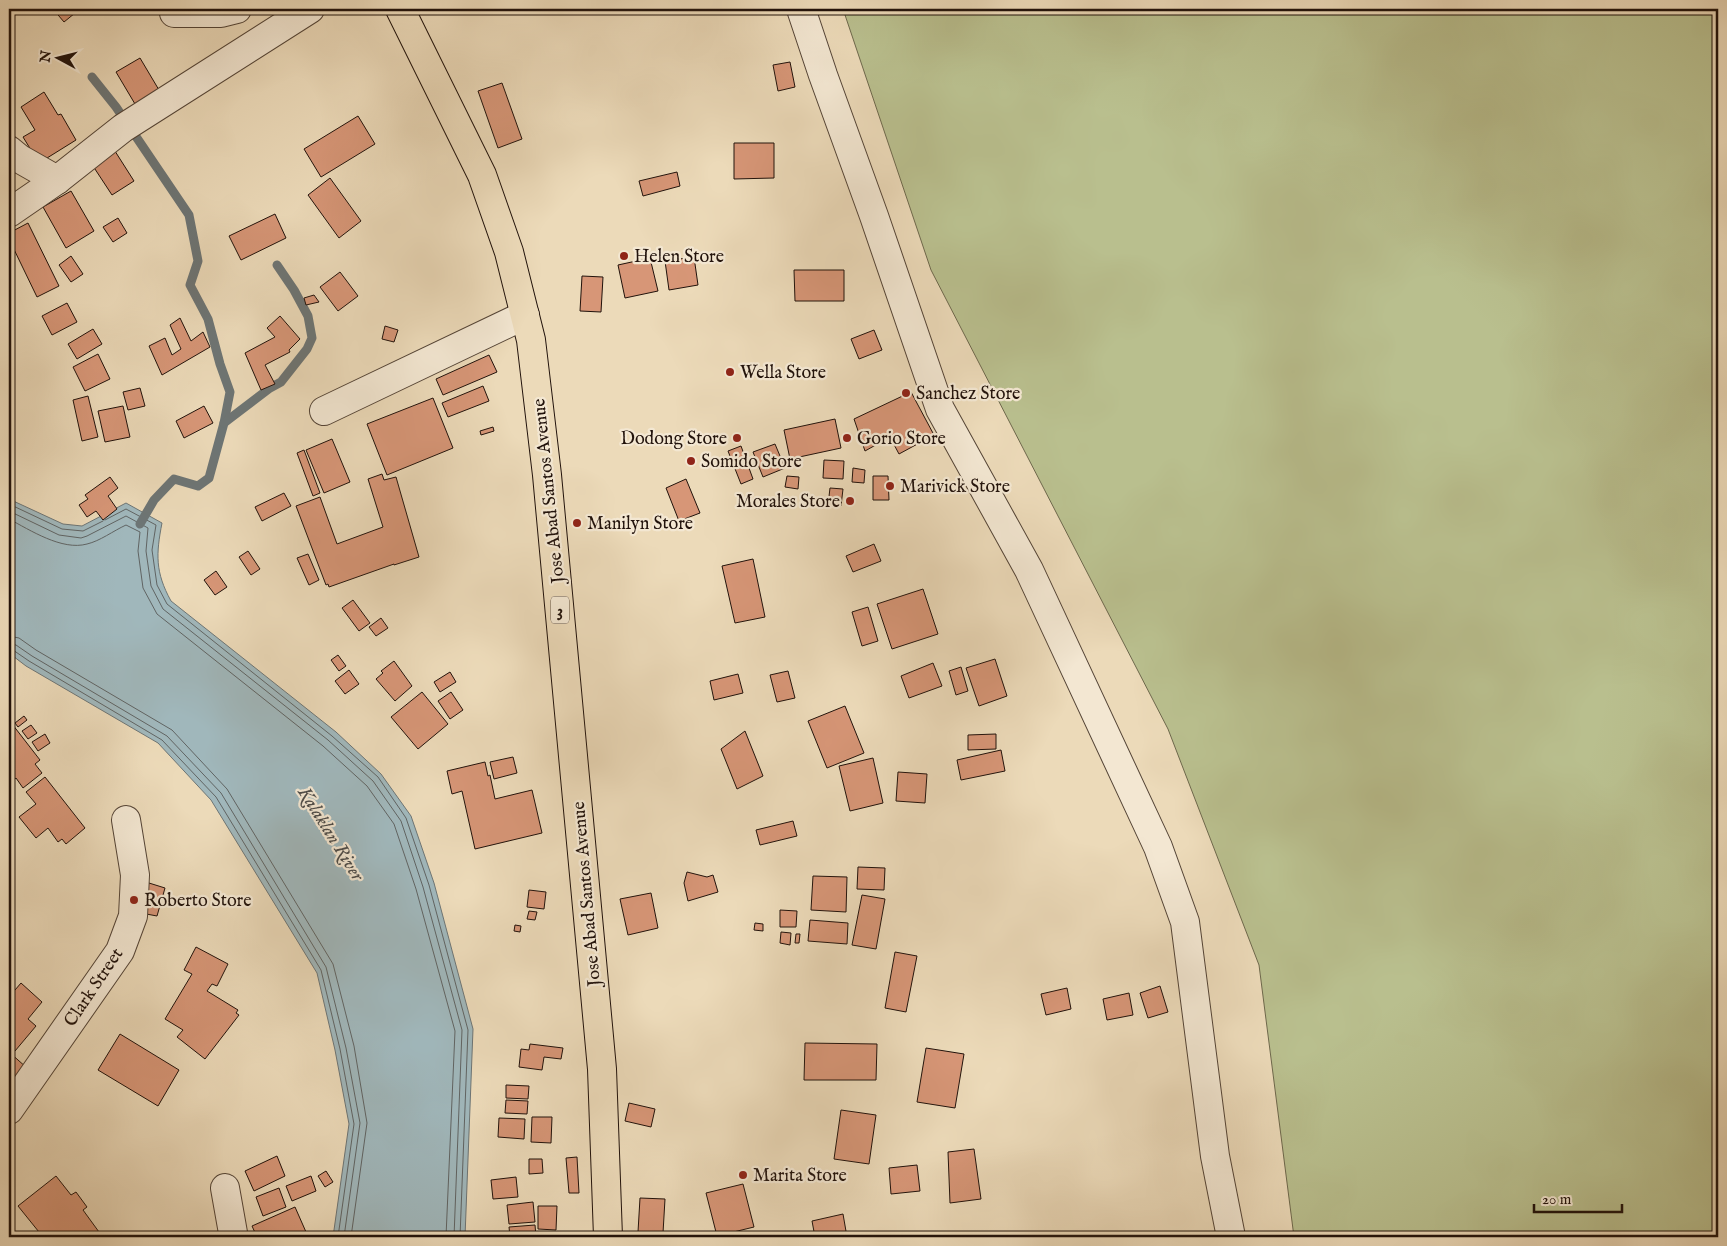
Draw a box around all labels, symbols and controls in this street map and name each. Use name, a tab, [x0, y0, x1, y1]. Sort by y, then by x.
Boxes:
north arrow	[32, 32, 82, 82]
text: N	[36, 49, 56, 65]
place label: Helen Store	[634, 246, 724, 269]
marker: Helen Store	[618, 250, 630, 262]
place label: Wella Store	[740, 362, 826, 385]
marker: Wella Store	[724, 366, 736, 378]
place label: Sanchez Store	[916, 383, 1020, 406]
marker: Sanchez Store	[900, 387, 912, 399]
street label: Jose Abad Santos Avenue	[528, 397, 571, 586]
place label: Dodong Store	[620, 428, 727, 451]
place label: Gorio Store	[857, 428, 946, 451]
marker: Dodong Store	[731, 432, 743, 444]
marker: Gorio Store	[841, 432, 853, 444]
place label: Somido Store	[701, 451, 802, 474]
marker: Somido Store	[685, 455, 697, 467]
place label: Marivick Store	[900, 476, 1010, 499]
marker: Marivick Store	[884, 480, 896, 492]
place label: Morales Store	[736, 491, 840, 514]
marker: Morales Store	[844, 495, 856, 507]
place label: Manilyn Store	[587, 513, 693, 536]
marker: Manilyn Store	[571, 517, 583, 529]
road number: 3	[551, 596, 569, 624]
water label: Kalaklan River	[291, 782, 370, 887]
street label: Jose Abad Santos Avenue	[568, 800, 607, 989]
place label: Roberto Store	[144, 890, 251, 913]
marker: Roberto Store	[128, 894, 140, 906]
street label: Clark Street	[59, 944, 129, 1032]
place label: Marita Store	[753, 1165, 847, 1188]
marker: Marita Store	[737, 1169, 749, 1181]
scale bar	[1534, 1181, 1622, 1213]
text: 20 m	[1542, 1190, 1572, 1209]

